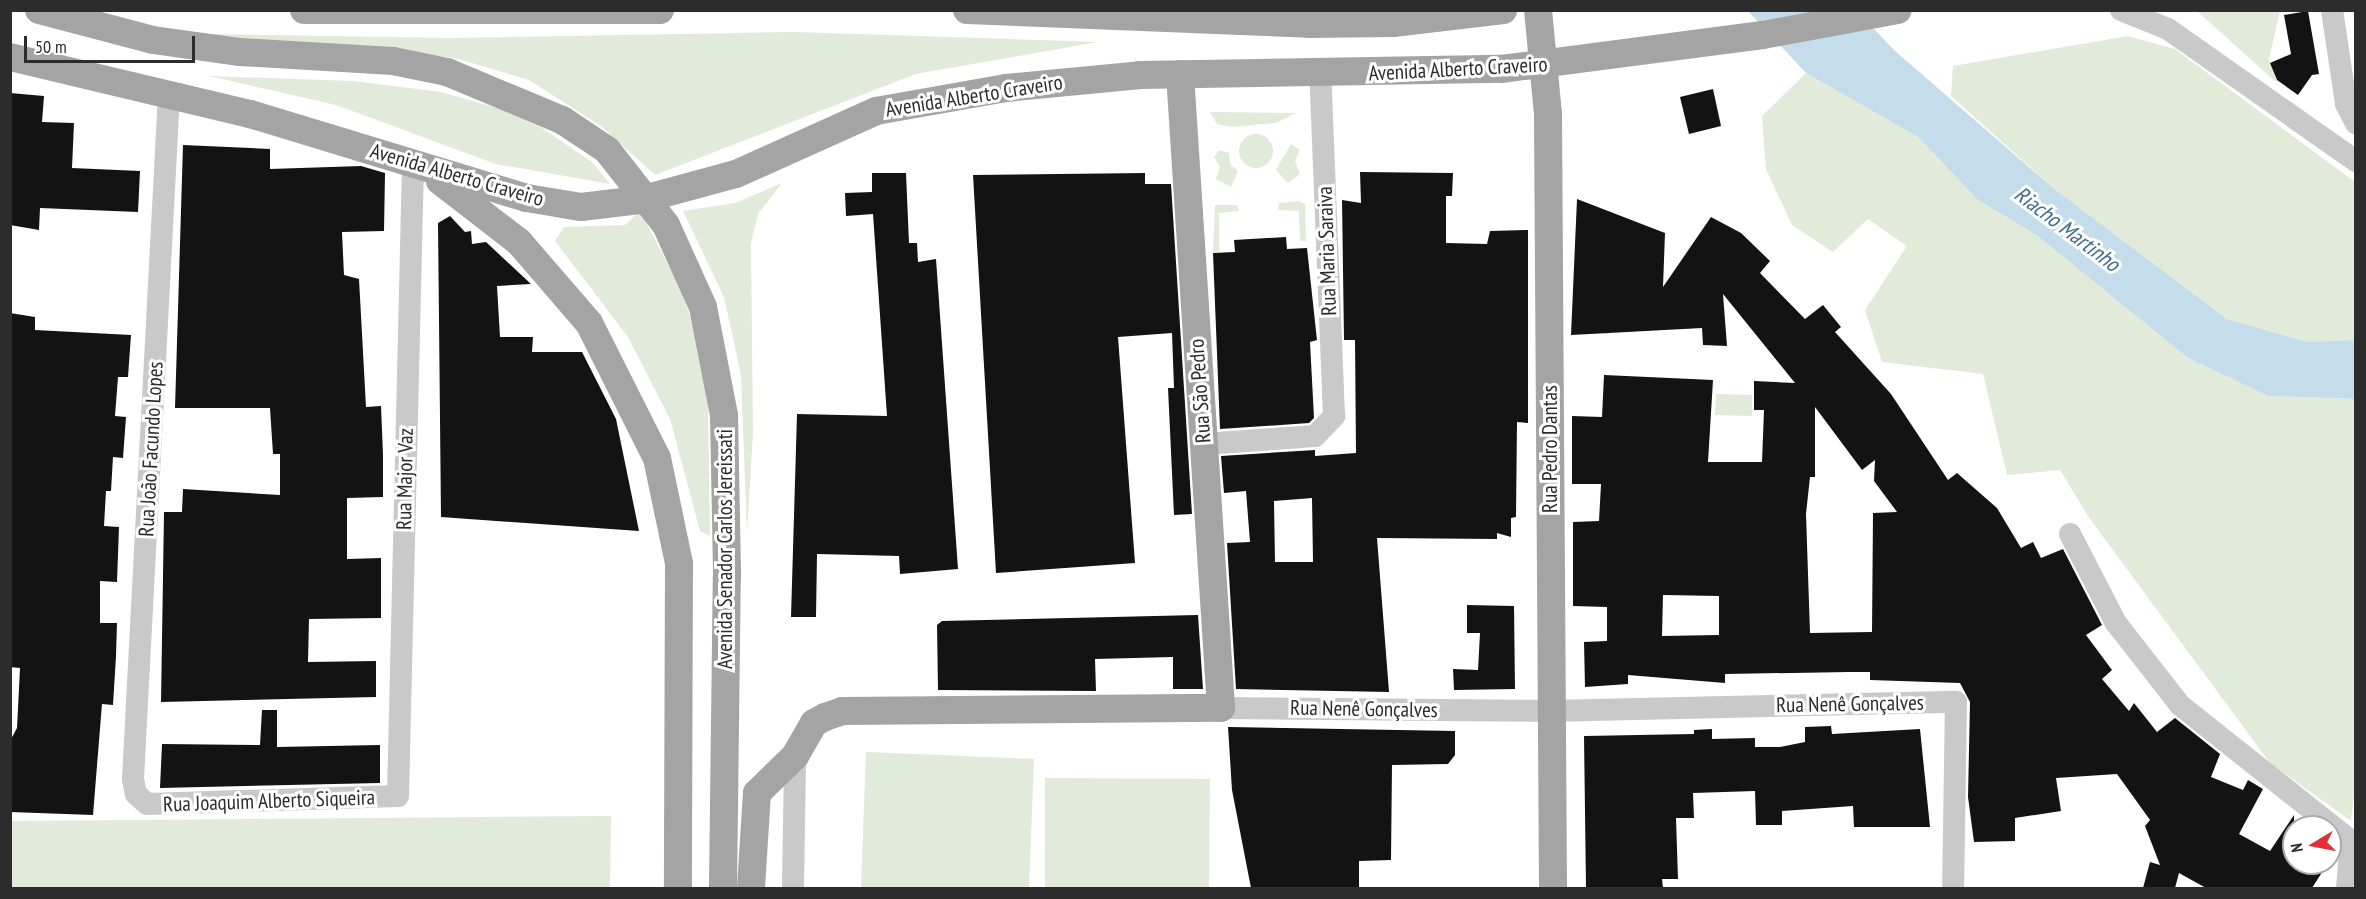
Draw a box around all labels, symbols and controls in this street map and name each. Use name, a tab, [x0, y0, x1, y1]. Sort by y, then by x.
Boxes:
scale bar	[27, 24, 198, 62]
text: 50 m	[35, 35, 67, 58]
street label: Avenida Alberto Craveiro	[1368, 52, 1548, 86]
street label: Avenida Alberto Craveiro	[883, 70, 1065, 122]
street label: Avenida Alberto Craveiro	[367, 138, 547, 212]
water label: Riacho Martinho	[2009, 181, 2125, 277]
street label: Rua Maria Saraiva	[1312, 186, 1342, 316]
street label: Rua São Pedro	[1184, 338, 1216, 444]
street label: Rua João Facundo Lopes	[134, 361, 168, 537]
street label: Rua Pedro Dantas	[1537, 385, 1563, 513]
street label: Rua Major Vaz	[392, 428, 418, 530]
street label: Avenida Senador Carlos Jereissati	[712, 429, 738, 669]
street label: Rua Nenê Gonçalves	[1776, 690, 1924, 718]
street label: Rua Nenê Gonçalves	[1290, 695, 1438, 723]
street label: Rua Joaquim Alberto Siqueira	[162, 785, 376, 817]
north arrow	[2282, 815, 2342, 875]
text: N	[2286, 842, 2307, 854]

